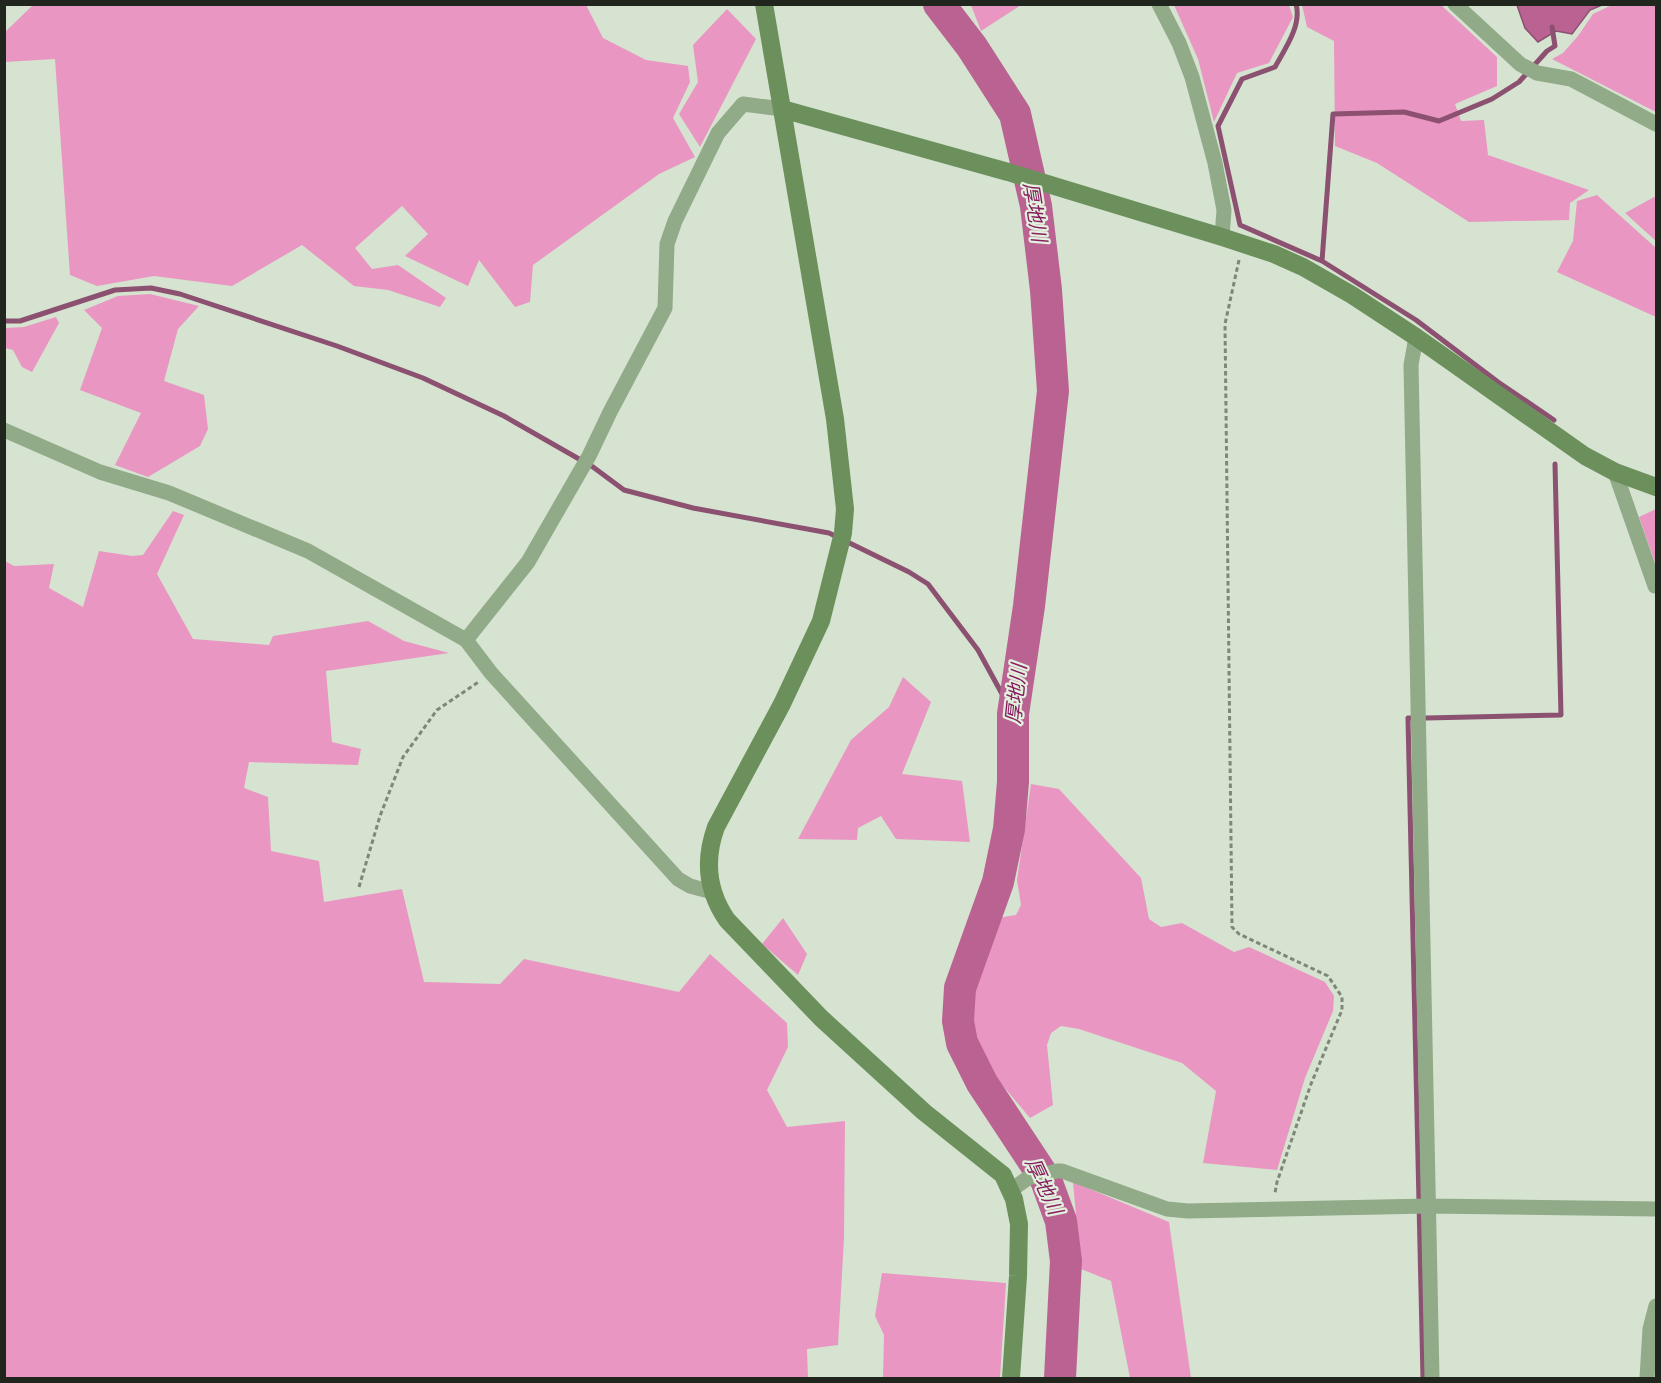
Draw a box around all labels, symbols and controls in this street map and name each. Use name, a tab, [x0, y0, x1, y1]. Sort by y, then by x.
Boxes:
water label: 厚地川	[1017, 180, 1056, 246]
water label: 厚地川	[997, 661, 1032, 725]
water label: 厚地川	[1020, 1152, 1072, 1220]

